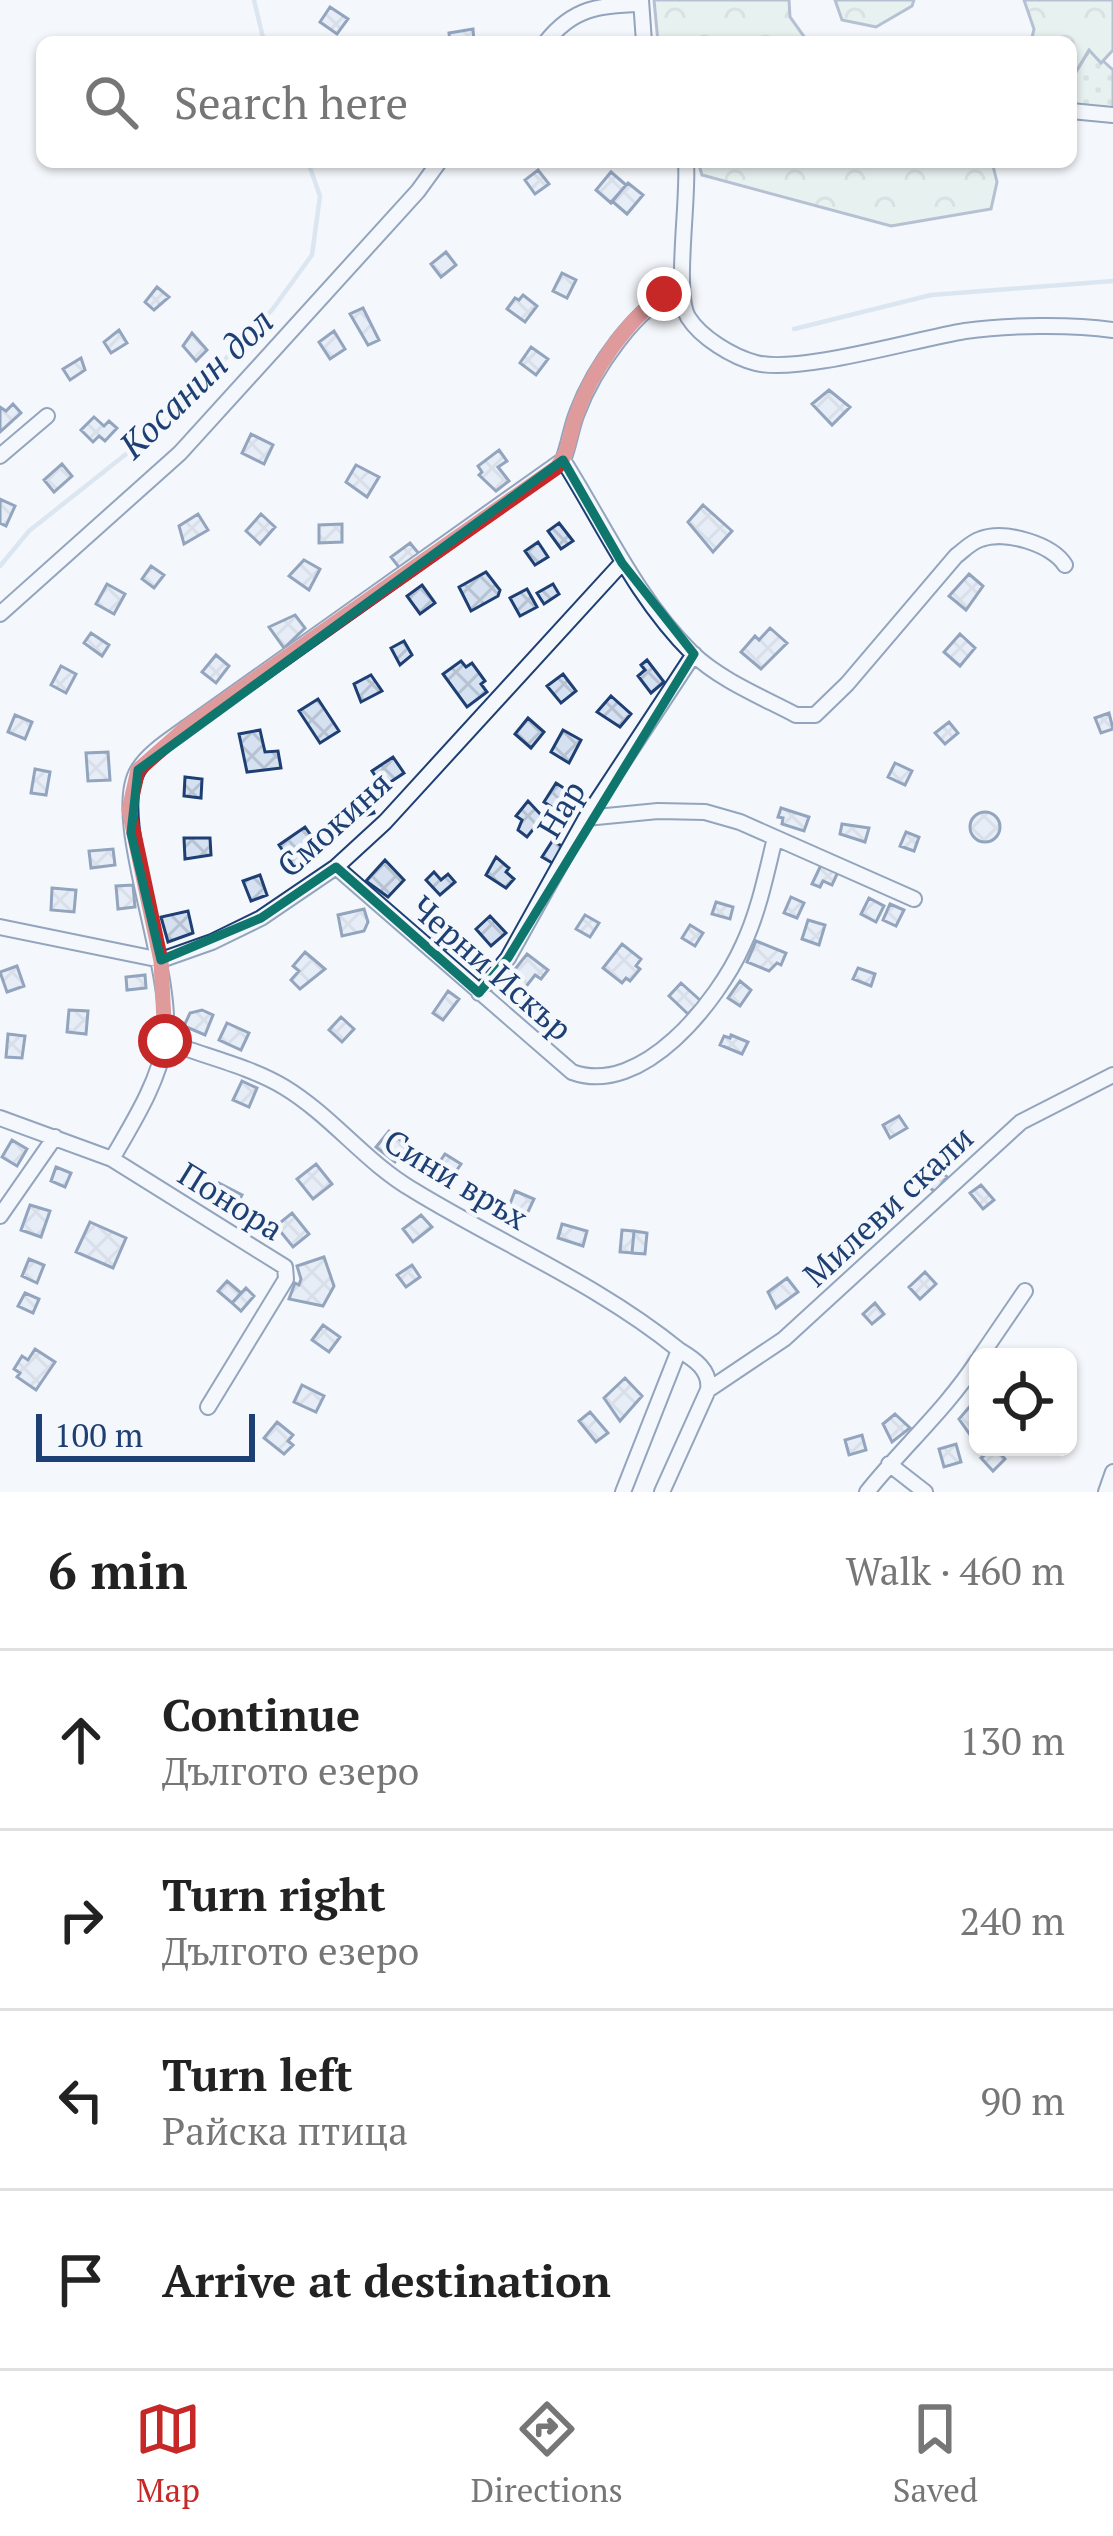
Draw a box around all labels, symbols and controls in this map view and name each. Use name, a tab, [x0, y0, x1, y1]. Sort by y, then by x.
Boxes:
search box	[36, 36, 1077, 168]
icon: search	[78, 69, 144, 135]
text: Search here	[174, 72, 408, 132]
route end	[637, 267, 691, 321]
water label: Косанин дол	[108, 297, 283, 469]
street label: Смокиня	[267, 761, 400, 886]
street label: Нар	[527, 772, 594, 845]
street label: Черни Искър	[403, 886, 582, 1049]
route start	[138, 1014, 192, 1068]
street label: Милеви скали	[794, 1116, 982, 1295]
street label: Сини връх	[376, 1119, 536, 1238]
street label: Понора	[171, 1152, 292, 1249]
map controls	[969, 1348, 1077, 1456]
button: locate	[969, 1348, 1077, 1456]
scale bar	[36, 1408, 255, 1461]
text: 100 m	[54, 1413, 143, 1456]
text: 6 min	[48, 1536, 188, 1604]
text: Walk · 460 m	[846, 1544, 1065, 1596]
text: Continue	[162, 1684, 360, 1744]
icon: ahead	[48, 1707, 114, 1773]
text: 130 m	[960, 1714, 1065, 1766]
text: Дългото езеро	[162, 1744, 419, 1796]
text: Turn right	[162, 1864, 386, 1924]
icon: right	[48, 1887, 114, 1953]
text: 240 m	[960, 1894, 1065, 1946]
text: Дългото езеро	[162, 1924, 419, 1976]
text: Turn left	[162, 2044, 353, 2104]
icon: left	[48, 2067, 114, 2133]
text: 90 m	[980, 2074, 1065, 2126]
text: Райска птица	[162, 2104, 408, 2156]
icon: arrive	[48, 2247, 114, 2313]
text: Arrive at destination	[162, 2250, 611, 2310]
tab: Map	[135, 2396, 201, 2511]
tab: Directions	[471, 2396, 623, 2511]
tab: Saved	[893, 2396, 978, 2511]

